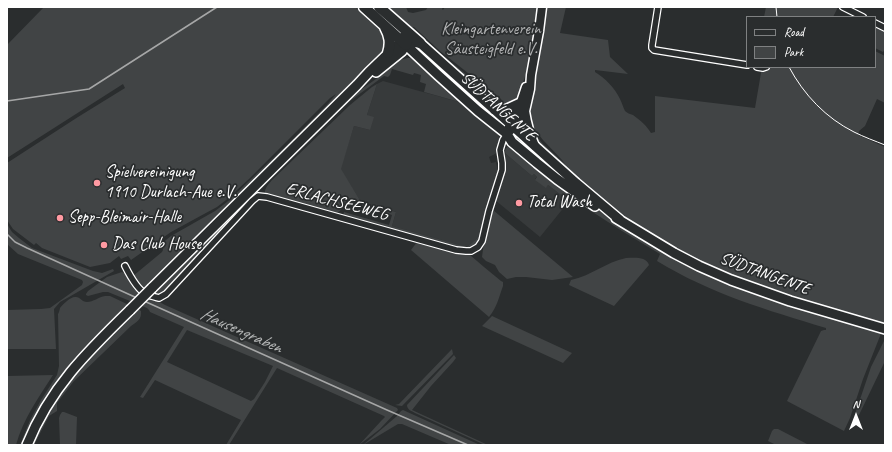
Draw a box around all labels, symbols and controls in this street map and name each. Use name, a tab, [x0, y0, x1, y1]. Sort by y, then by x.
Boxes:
legend	[746, 16, 876, 68]
park label: Kleingartenverein Säusteigfeld e.V.	[441, 20, 541, 60]
text: Road	[784, 24, 804, 40]
text: Park	[784, 44, 803, 60]
street label: SÜDTANGENTE	[456, 68, 540, 146]
place label: Spielvereinigung 1910 Durlach-Aue e.V.	[105, 163, 236, 203]
marker: Spielvereinigung 1910 Durlach-Aue e.V.	[92, 178, 102, 188]
street label: ERLACHSEEWEG	[284, 179, 390, 225]
place label: Total Wash	[527, 193, 592, 213]
marker: Total Wash	[514, 198, 524, 208]
place label: Sepp-Bleimair-Halle	[68, 208, 181, 228]
marker: Sepp-Bleimair-Halle	[55, 213, 65, 223]
place label: Das Club House	[112, 235, 201, 255]
marker: Das Club House	[99, 240, 109, 250]
street label: SÜDTANGENTE	[717, 248, 813, 300]
water label: Hausengraben	[197, 303, 285, 359]
north arrow	[836, 396, 876, 436]
text: N	[853, 397, 859, 411]

